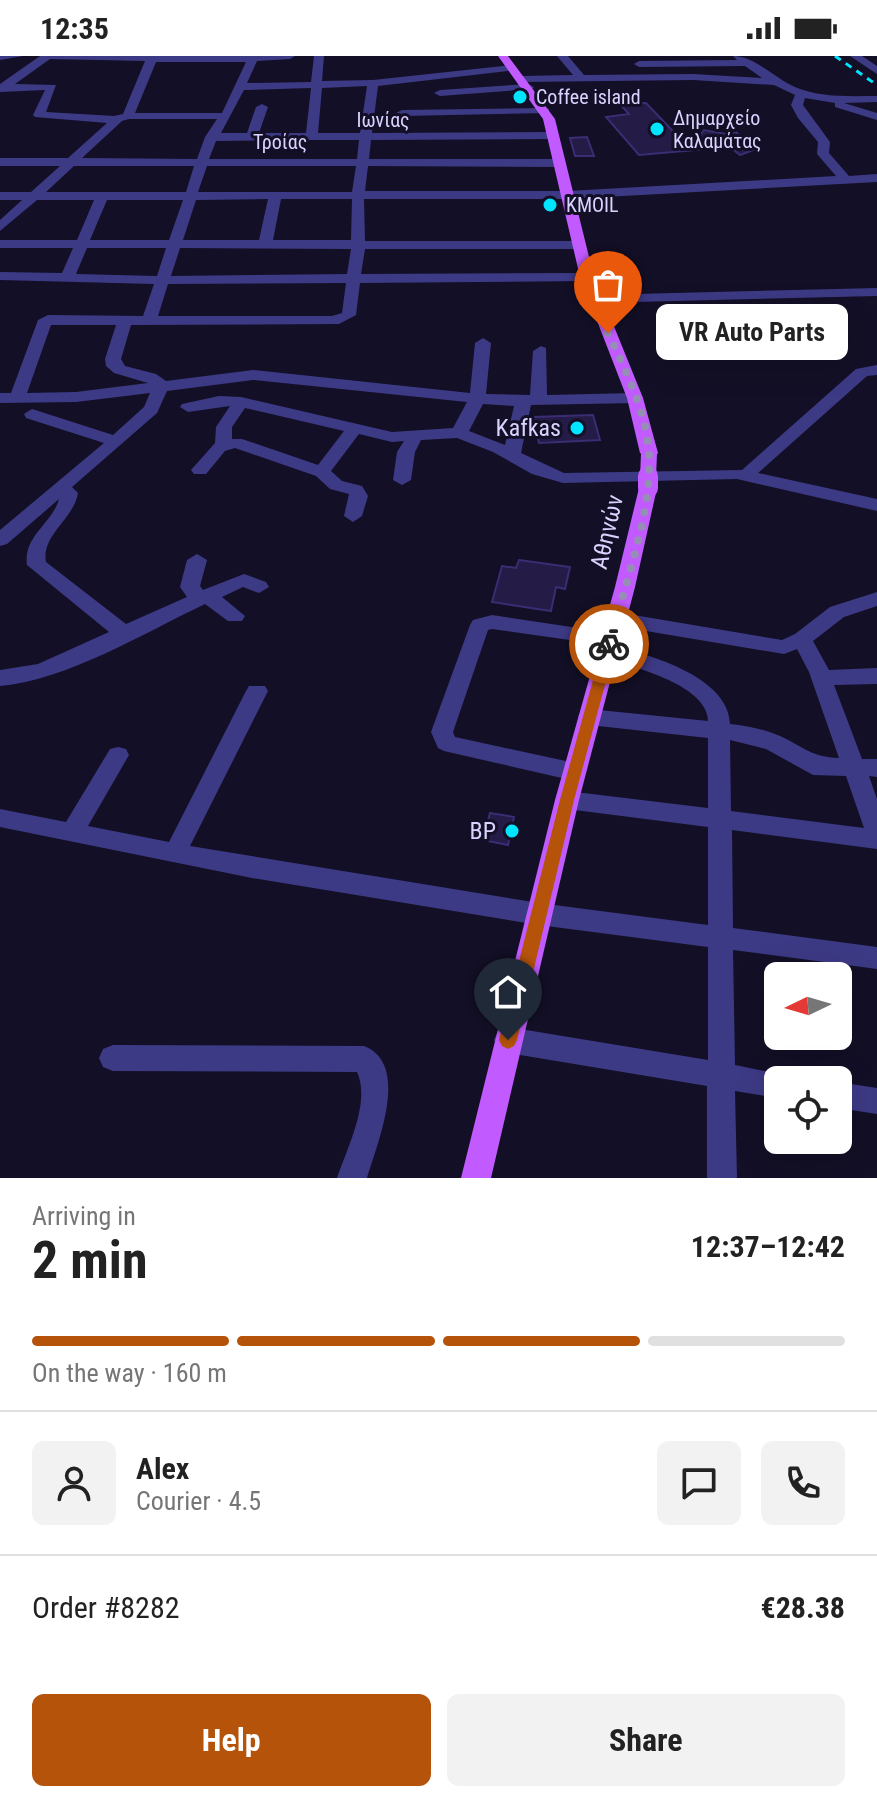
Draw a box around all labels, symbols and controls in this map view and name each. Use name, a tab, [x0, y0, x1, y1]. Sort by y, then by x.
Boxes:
text: 12:35	[40, 11, 109, 46]
place label: Coffee island	[536, 85, 641, 109]
marker: Coffee island	[511, 88, 529, 106]
place label: Δημαρχείο Καλαμάτας	[673, 106, 762, 153]
street label: Ιωνίας	[356, 108, 410, 132]
marker: Δημαρχείο Καλαμάτας	[648, 120, 666, 138]
street label: Τροίας	[253, 130, 307, 154]
place label: KMOIL	[566, 193, 619, 217]
marker: KMOIL	[541, 196, 559, 214]
pin	[574, 251, 642, 333]
icon: bag	[586, 263, 630, 307]
callout: VR Auto Parts	[656, 305, 848, 361]
text: VR Auto Parts	[679, 317, 825, 347]
place label: Kafkas	[496, 414, 561, 442]
marker: Kafkas	[568, 419, 586, 437]
street label: Αθηνών	[585, 492, 629, 572]
courier	[569, 604, 649, 684]
icon: bike	[587, 622, 631, 666]
place label: BP	[470, 817, 496, 845]
marker: BP	[503, 822, 521, 840]
pin	[474, 958, 542, 1040]
north arrow	[764, 962, 852, 1050]
map controls	[764, 962, 852, 1154]
icon: home	[486, 970, 530, 1014]
button: locate	[764, 1066, 852, 1154]
text: Arriving in	[32, 1201, 136, 1231]
text: 12:37–12:42	[691, 1229, 845, 1264]
text: 2 min	[32, 1230, 148, 1291]
text: On the way · 160 m	[32, 1358, 227, 1388]
button: person	[32, 1441, 116, 1525]
button: chat	[657, 1441, 741, 1525]
button: phone	[761, 1441, 845, 1525]
text: Alex	[136, 1451, 189, 1486]
text: Courier · 4.5	[136, 1486, 261, 1516]
text: Order #8282	[32, 1590, 180, 1625]
text: €28.38	[760, 1590, 845, 1625]
button: Help	[32, 1694, 431, 1786]
button: Share	[447, 1694, 845, 1786]

